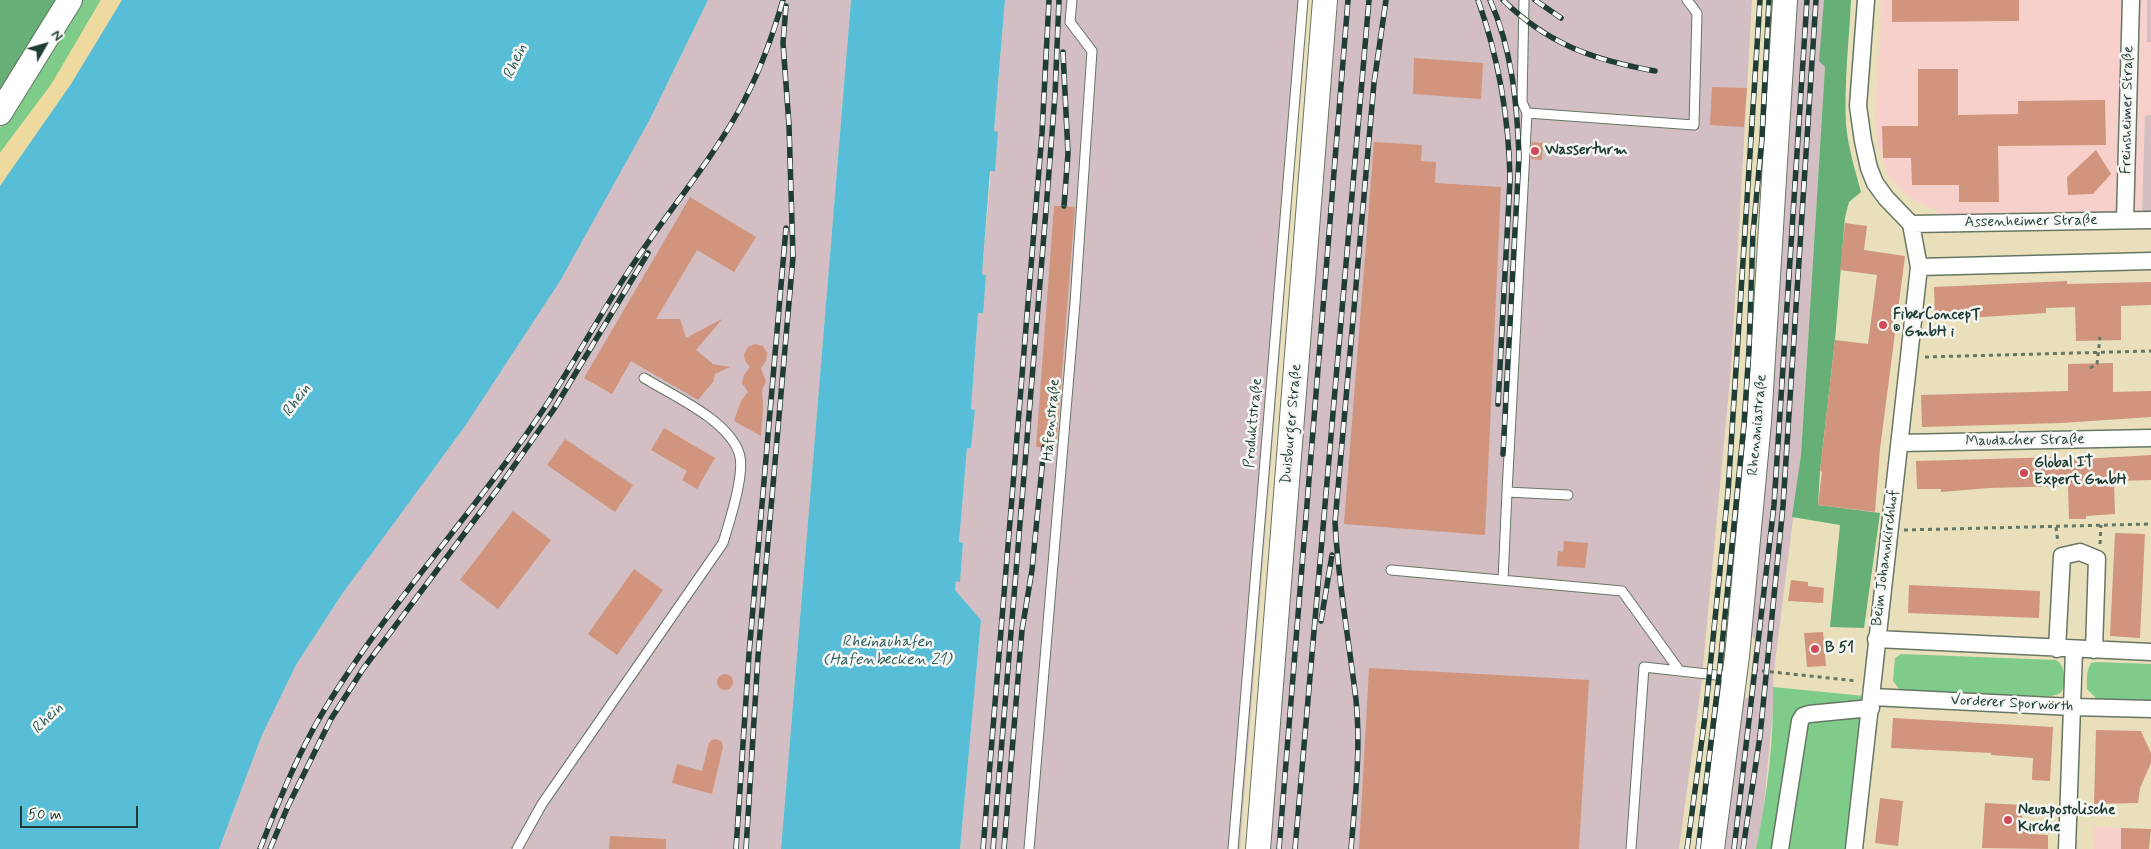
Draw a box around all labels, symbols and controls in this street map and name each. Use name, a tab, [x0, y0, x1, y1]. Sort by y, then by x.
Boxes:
north arrow	[20, 20, 70, 70]
text: N	[47, 27, 67, 45]
water label: Rhein	[500, 41, 532, 83]
street label: Freinsheimer Straße	[2118, 46, 2138, 174]
place label: Wasserturm	[1545, 142, 1628, 160]
marker: Wasserturm	[1529, 145, 1541, 157]
street label: Assenheimer Straße	[1964, 212, 2098, 232]
place label: FiberConcepT ® GmbH i	[1893, 307, 1981, 342]
marker: FiberConcepT ® GmbH i	[1877, 319, 1889, 331]
street label: Duisburger Straße	[1278, 363, 1306, 485]
street label: Rhenaniastraße	[1745, 373, 1771, 477]
street label: Produktstraße	[1241, 377, 1267, 469]
street label: Hafenstraße	[1039, 378, 1065, 462]
water label: Rhein	[278, 380, 316, 422]
street label: Maudacher Straße	[1965, 431, 2085, 451]
place label: Global IT Expert GmbH	[2034, 455, 2127, 490]
marker: Global IT Expert GmbH	[2018, 467, 2030, 479]
street label: Beim Johannkirchhof	[1869, 489, 1903, 627]
water label: Rheinauhafen (Hafenbecken 21)	[823, 633, 951, 671]
place label: B 51	[1825, 640, 1854, 658]
marker: B 51	[1809, 643, 1821, 655]
street label: Vorderer Sporwörth	[1950, 692, 2074, 716]
water label: Rhein	[28, 699, 68, 739]
scale bar	[22, 796, 140, 828]
place label: Neuapostolische Kirche	[2018, 802, 2115, 837]
text: 50 m	[28, 805, 62, 825]
marker: Neuapostolische Kirche	[2002, 814, 2014, 826]

